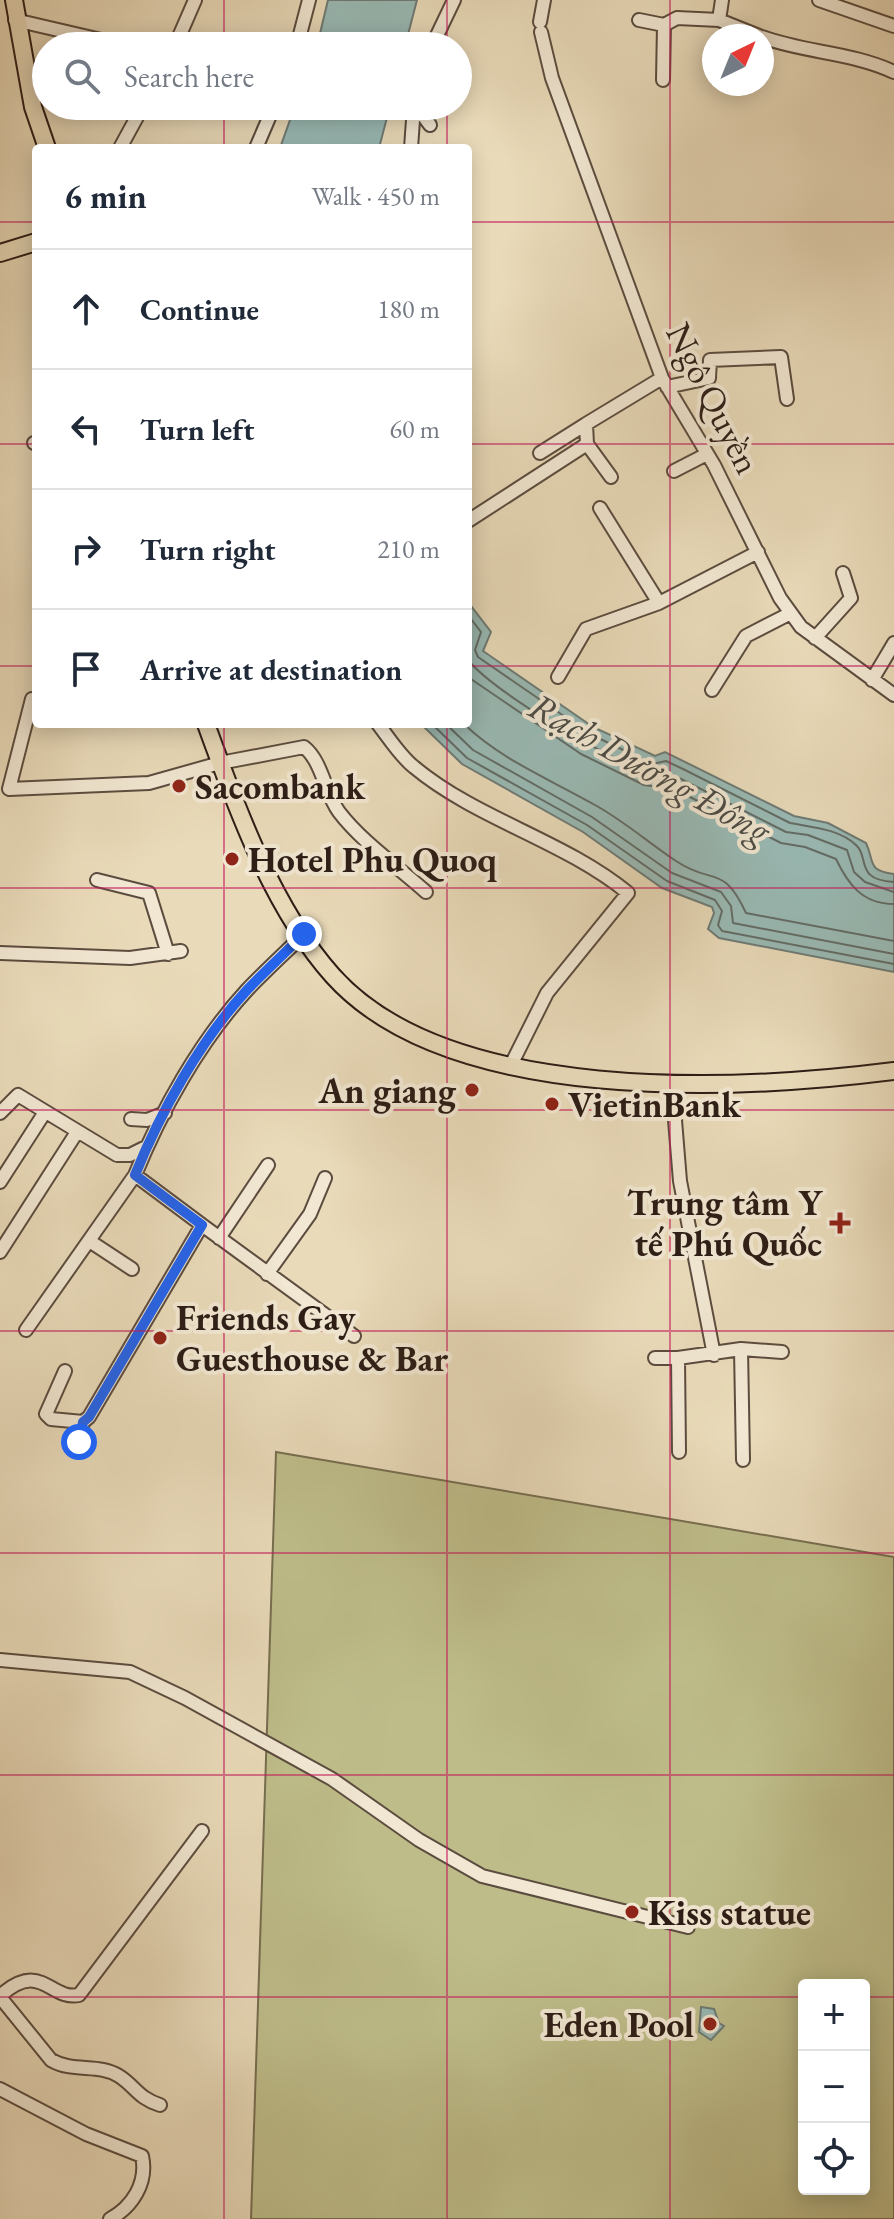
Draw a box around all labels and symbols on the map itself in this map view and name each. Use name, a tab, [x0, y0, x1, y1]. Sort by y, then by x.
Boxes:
north arrow	[702, 24, 774, 96]
street label: Ngô Quyền	[655, 315, 772, 482]
water label: Rạch Dương Đông	[520, 681, 781, 855]
place label: Sacombank	[195, 763, 366, 810]
marker: Sacombank	[170, 777, 188, 795]
place label: Hotel Phu Quoq	[248, 836, 498, 883]
marker: Hotel Phu Quoq	[223, 850, 241, 868]
route end	[286, 916, 322, 952]
place label: An giang	[317, 1067, 457, 1114]
marker: An giang	[463, 1081, 481, 1099]
place label: VietinBank	[568, 1081, 742, 1128]
marker: VietinBank	[543, 1095, 561, 1113]
place label: Trung tâm Y tế Phú Quốc	[627, 1179, 823, 1267]
marker: Trung tâm Y tế Phú Quốc	[829, 1212, 851, 1234]
place label: Friends Gay Guesthouse & Bar	[176, 1294, 448, 1382]
marker: Friends Gay Guesthouse & Bar	[151, 1329, 169, 1347]
route start	[61, 1424, 97, 1460]
place label: Kiss statue	[648, 1889, 811, 1936]
marker: Kiss statue	[623, 1903, 641, 1921]
place label: Eden Pool	[543, 2001, 694, 2048]
marker: Eden Pool	[701, 2015, 719, 2033]

